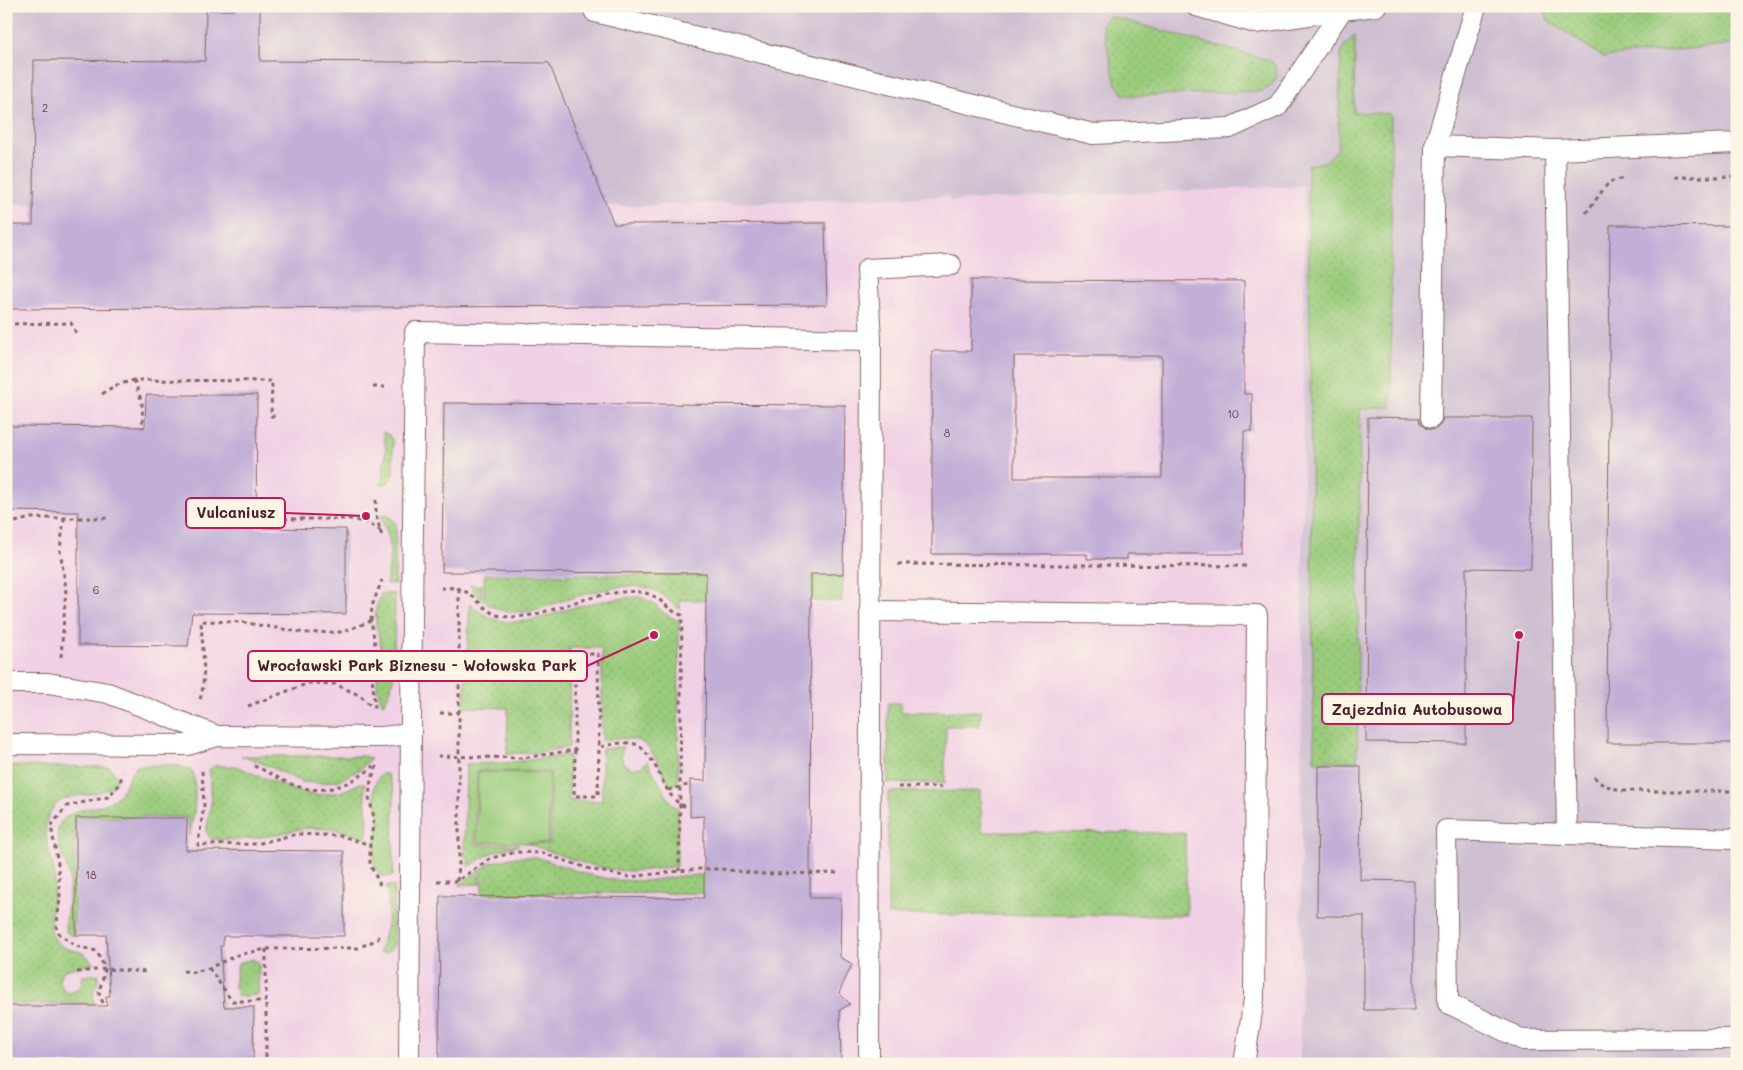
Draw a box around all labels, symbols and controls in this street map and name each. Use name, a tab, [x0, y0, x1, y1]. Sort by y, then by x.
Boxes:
house number: 2	[42, 100, 48, 115]
house number: 10	[1227, 406, 1239, 421]
house number: 8	[944, 425, 951, 440]
callout: Vulcaniusz	[186, 498, 285, 528]
text: Vulcaniusz	[196, 502, 276, 522]
house number: 6	[93, 582, 99, 597]
callout: Wrocławski Park Biznesu - Wołowska Park	[248, 651, 587, 681]
text: Wrocławski Park Biznesu - Wołowska Park	[257, 655, 577, 675]
callout: Zajezdnia Autobusowa	[1322, 694, 1513, 724]
text: Zajezdnia Autobusowa	[1331, 699, 1503, 719]
house number: 18	[85, 867, 97, 882]

